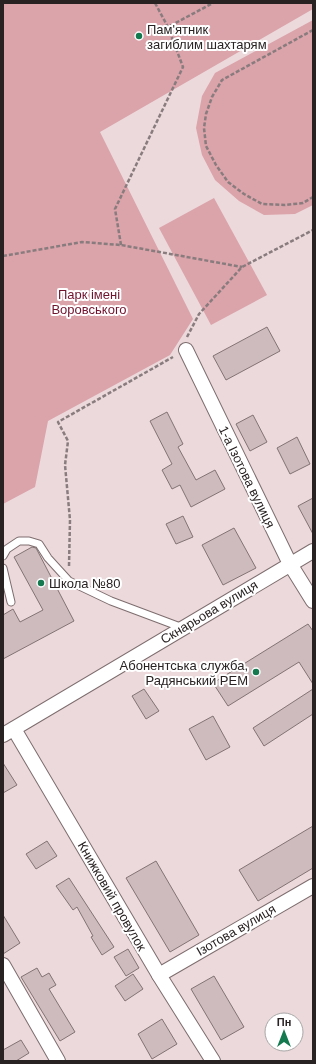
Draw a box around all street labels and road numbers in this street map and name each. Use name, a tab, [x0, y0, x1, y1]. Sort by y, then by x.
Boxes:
street label: 1-а Ізотова вулиця	[216, 424, 278, 530]
street label: Скнарьова вулиця	[158, 577, 260, 647]
street label: Книжковий провулок	[75, 839, 150, 954]
street label: Ізотова вулиця	[194, 901, 278, 959]

